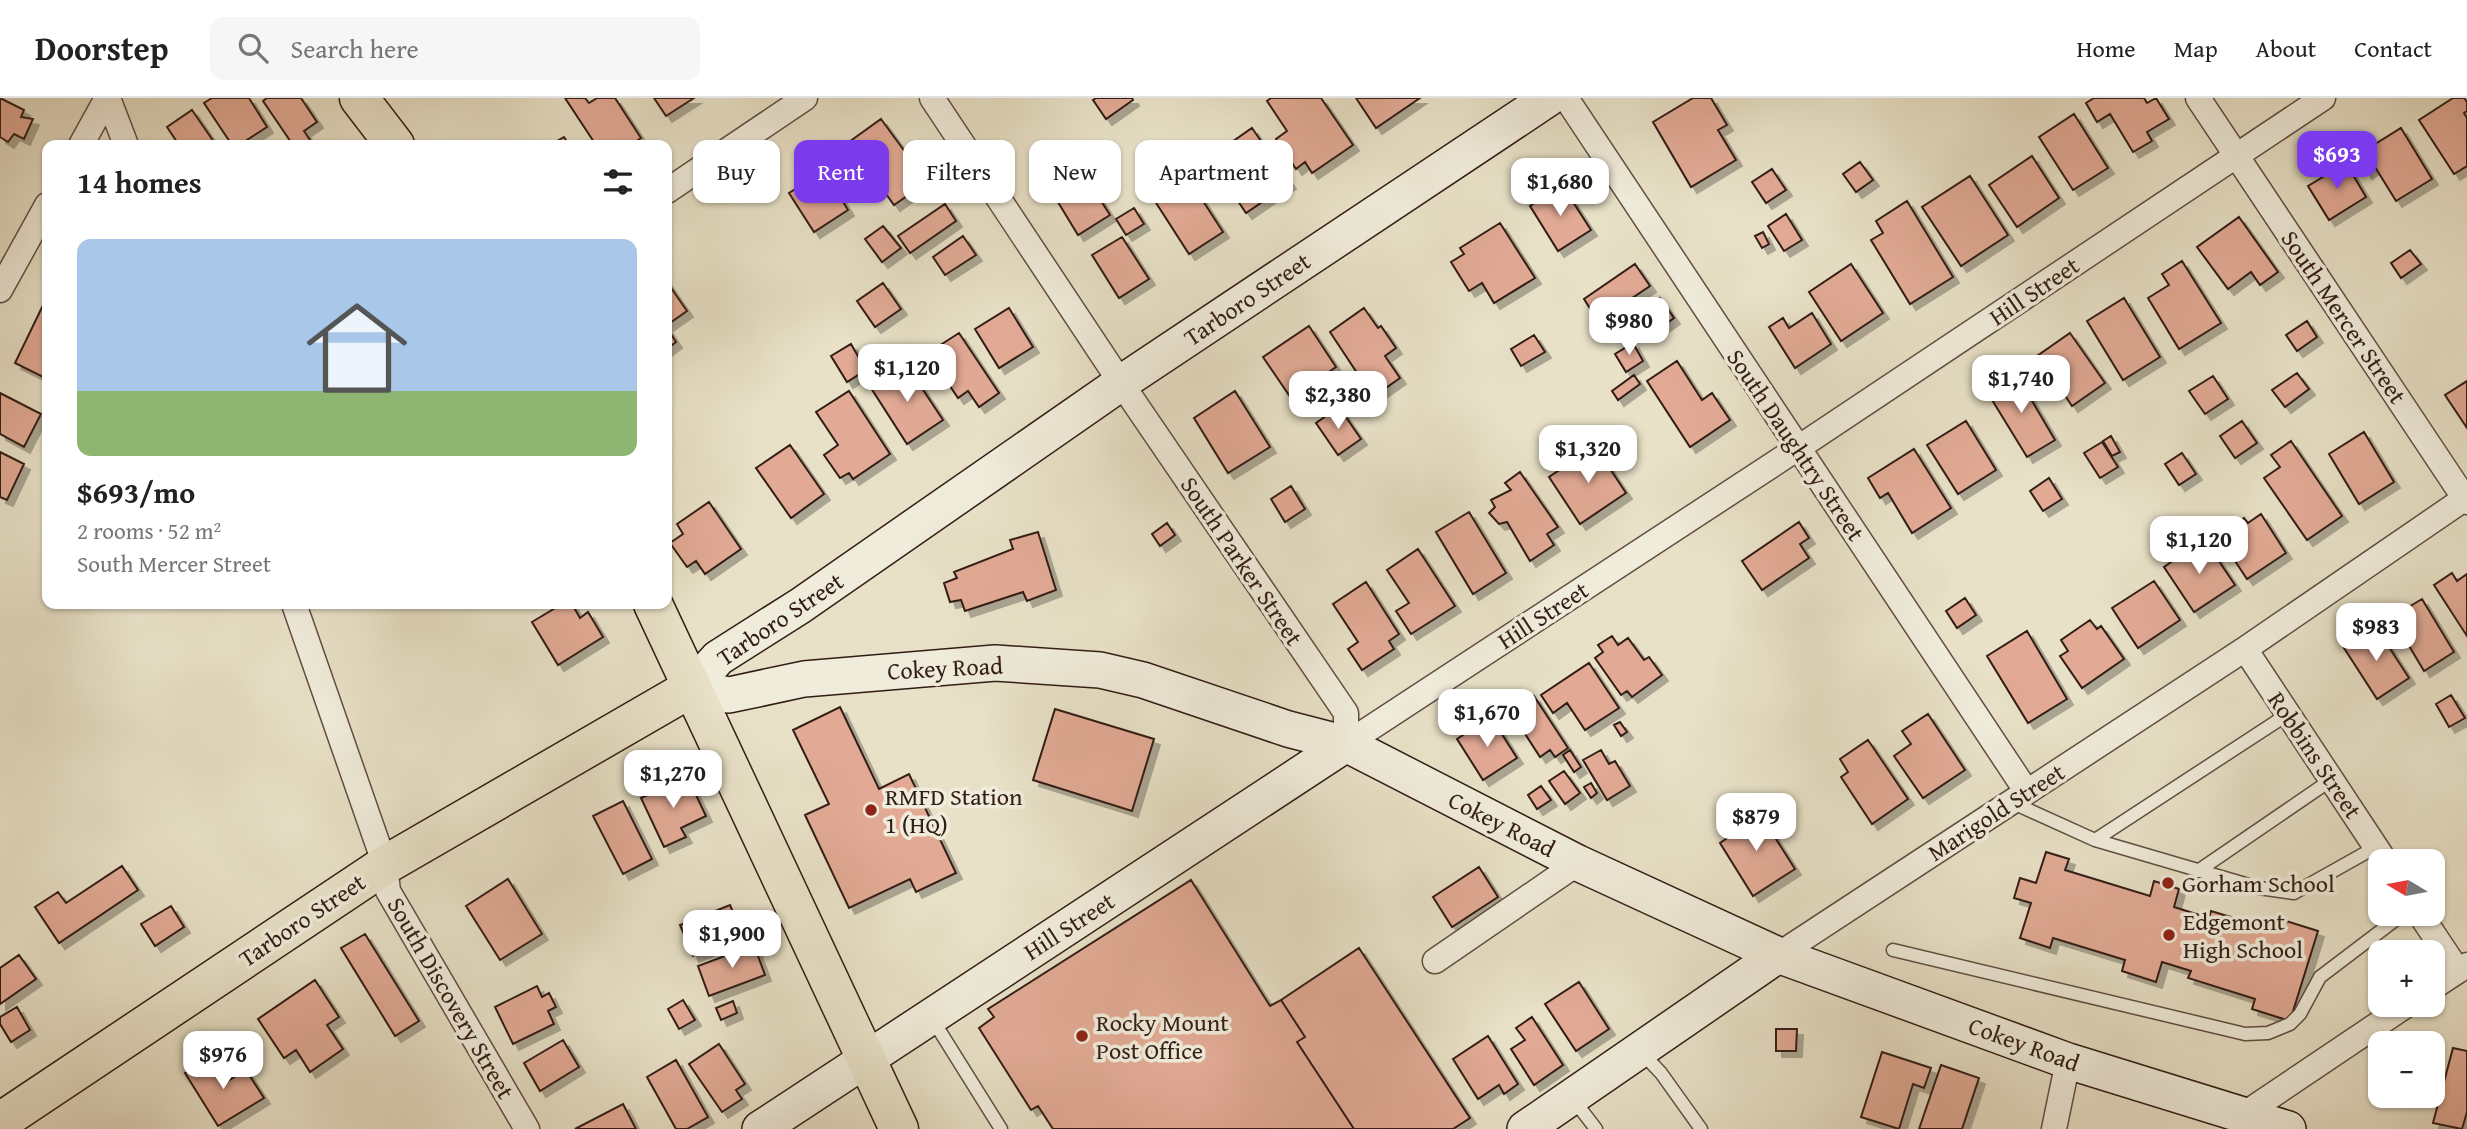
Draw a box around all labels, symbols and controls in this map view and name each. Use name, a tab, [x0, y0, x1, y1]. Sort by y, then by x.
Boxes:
search box	[210, 17, 700, 80]
text: Doorstep	[35, 24, 168, 72]
icon: search	[234, 29, 272, 67]
text: Search here	[290, 29, 419, 68]
text: Home	[2077, 31, 2136, 66]
text: Map	[2174, 31, 2218, 66]
text: About	[2256, 31, 2316, 66]
text: Contact	[2354, 31, 2432, 66]
pin: $693	[2296, 132, 2378, 191]
text: $693	[2313, 137, 2361, 170]
chip: Buy	[693, 140, 780, 203]
chip: Rent	[794, 140, 889, 203]
chip: Filters	[903, 140, 1015, 203]
chip: New	[1029, 140, 1121, 203]
chip: Apartment	[1135, 140, 1293, 203]
pin: $1,680	[1503, 158, 1617, 218]
text: 14 homes	[77, 160, 202, 204]
icon: filters	[599, 163, 637, 201]
text: $1,680	[1527, 164, 1593, 197]
street label: South Mercer Street	[2273, 223, 2415, 411]
street label: Tarboro Street	[1177, 243, 1318, 354]
street label: Hill Street	[1982, 248, 2087, 334]
icon: home	[294, 285, 420, 411]
pin: $980	[1588, 298, 1670, 357]
text: $980	[1605, 303, 1653, 336]
street label: South Daughtry Street	[1719, 342, 1874, 548]
pin: $1,120	[850, 344, 964, 404]
text: $1,120	[874, 350, 940, 383]
pin: $1,740	[1964, 356, 2078, 415]
text: $1,740	[1988, 361, 2054, 394]
pin: $2,380	[1281, 372, 1395, 431]
text: $2,380	[1305, 377, 1371, 410]
pin: $1,320	[1531, 426, 1645, 485]
text: $1,320	[1555, 431, 1621, 464]
street label: South Parker Street	[1172, 469, 1312, 653]
text: $693/mo	[77, 470, 195, 514]
text: 2 rooms · 52 m²	[77, 514, 221, 547]
pin: $1,120	[2142, 517, 2256, 576]
text: $1,120	[2166, 522, 2232, 555]
text: South Mercer Street	[77, 547, 271, 580]
street label: Tarboro Street	[710, 563, 851, 674]
street label: Hill Street	[1491, 572, 1596, 657]
pin: $983	[2335, 603, 2417, 663]
text: $983	[2352, 609, 2400, 642]
street label: Cokey Road	[886, 647, 1004, 689]
street label: Robbins Street	[2259, 684, 2371, 826]
pin: $1,670	[1430, 690, 1544, 749]
text: $1,670	[1454, 695, 1520, 728]
pin: $1,270	[616, 750, 730, 810]
street label: Marigold Street	[1920, 754, 2072, 870]
text: $1,270	[640, 756, 706, 789]
place label: RMFD Station 1 (HQ)	[885, 779, 1023, 842]
street label: Cokey Road	[1443, 782, 1562, 866]
pin: $879	[1715, 794, 1797, 853]
text: $879	[1732, 799, 1780, 832]
marker: RMFD Station 1 (HQ)	[863, 802, 879, 818]
north arrow	[2368, 849, 2445, 926]
map controls	[2368, 849, 2445, 1108]
street label: Tarboro Street	[232, 864, 373, 975]
place label: Gorham School	[2182, 866, 2335, 901]
marker: Gorham School	[2160, 875, 2176, 891]
street label: Hill Street	[1017, 883, 1122, 968]
street label: South Discovery Street	[379, 891, 523, 1106]
place label: Edgemont High School	[2183, 904, 2303, 967]
pin: $1,900	[675, 910, 789, 970]
text: $1,900	[699, 916, 765, 949]
marker: Edgemont High School	[2161, 927, 2177, 943]
button: +	[2368, 940, 2445, 1017]
place label: Rocky Mount Post Office	[1096, 1005, 1229, 1068]
street label: Cokey Road	[1964, 1008, 2085, 1080]
marker: Rocky Mount Post Office	[1074, 1028, 1090, 1044]
button: −	[2368, 1031, 2445, 1108]
pin: $976	[182, 1032, 264, 1091]
text: $976	[199, 1037, 247, 1070]

